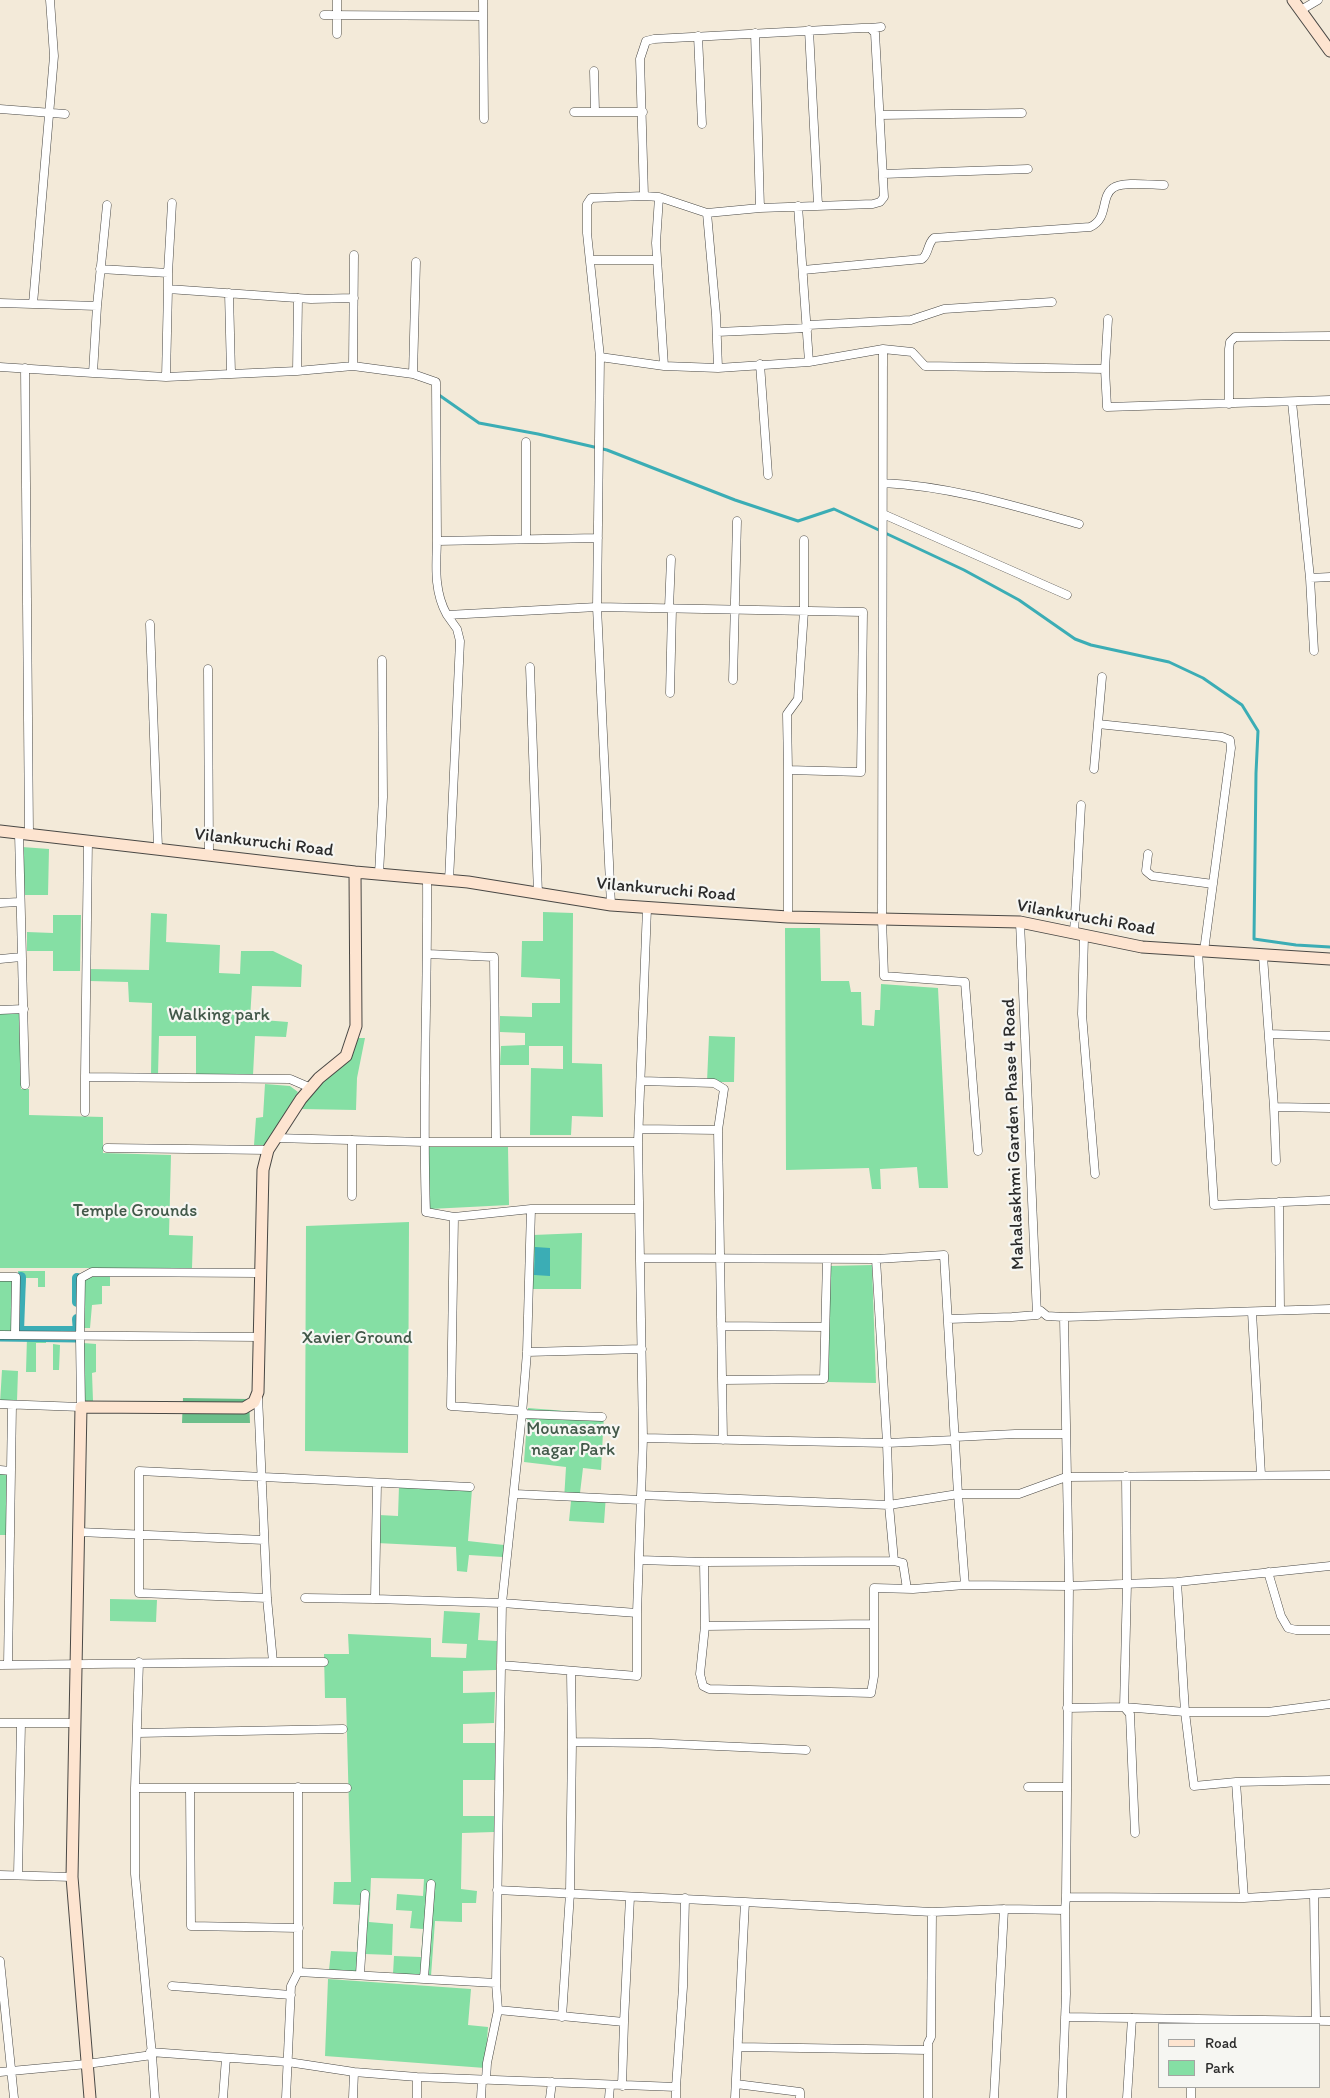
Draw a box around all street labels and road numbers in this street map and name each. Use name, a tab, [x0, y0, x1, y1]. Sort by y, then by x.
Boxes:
street label: Vilankuruchi Road	[193, 824, 335, 862]
street label: Vilankuruchi Road	[595, 873, 737, 907]
street label: Vilankuruchi Road	[1015, 895, 1157, 941]
street label: Mahalaskhmi Garden Phase 4 Road	[998, 998, 1030, 1270]

